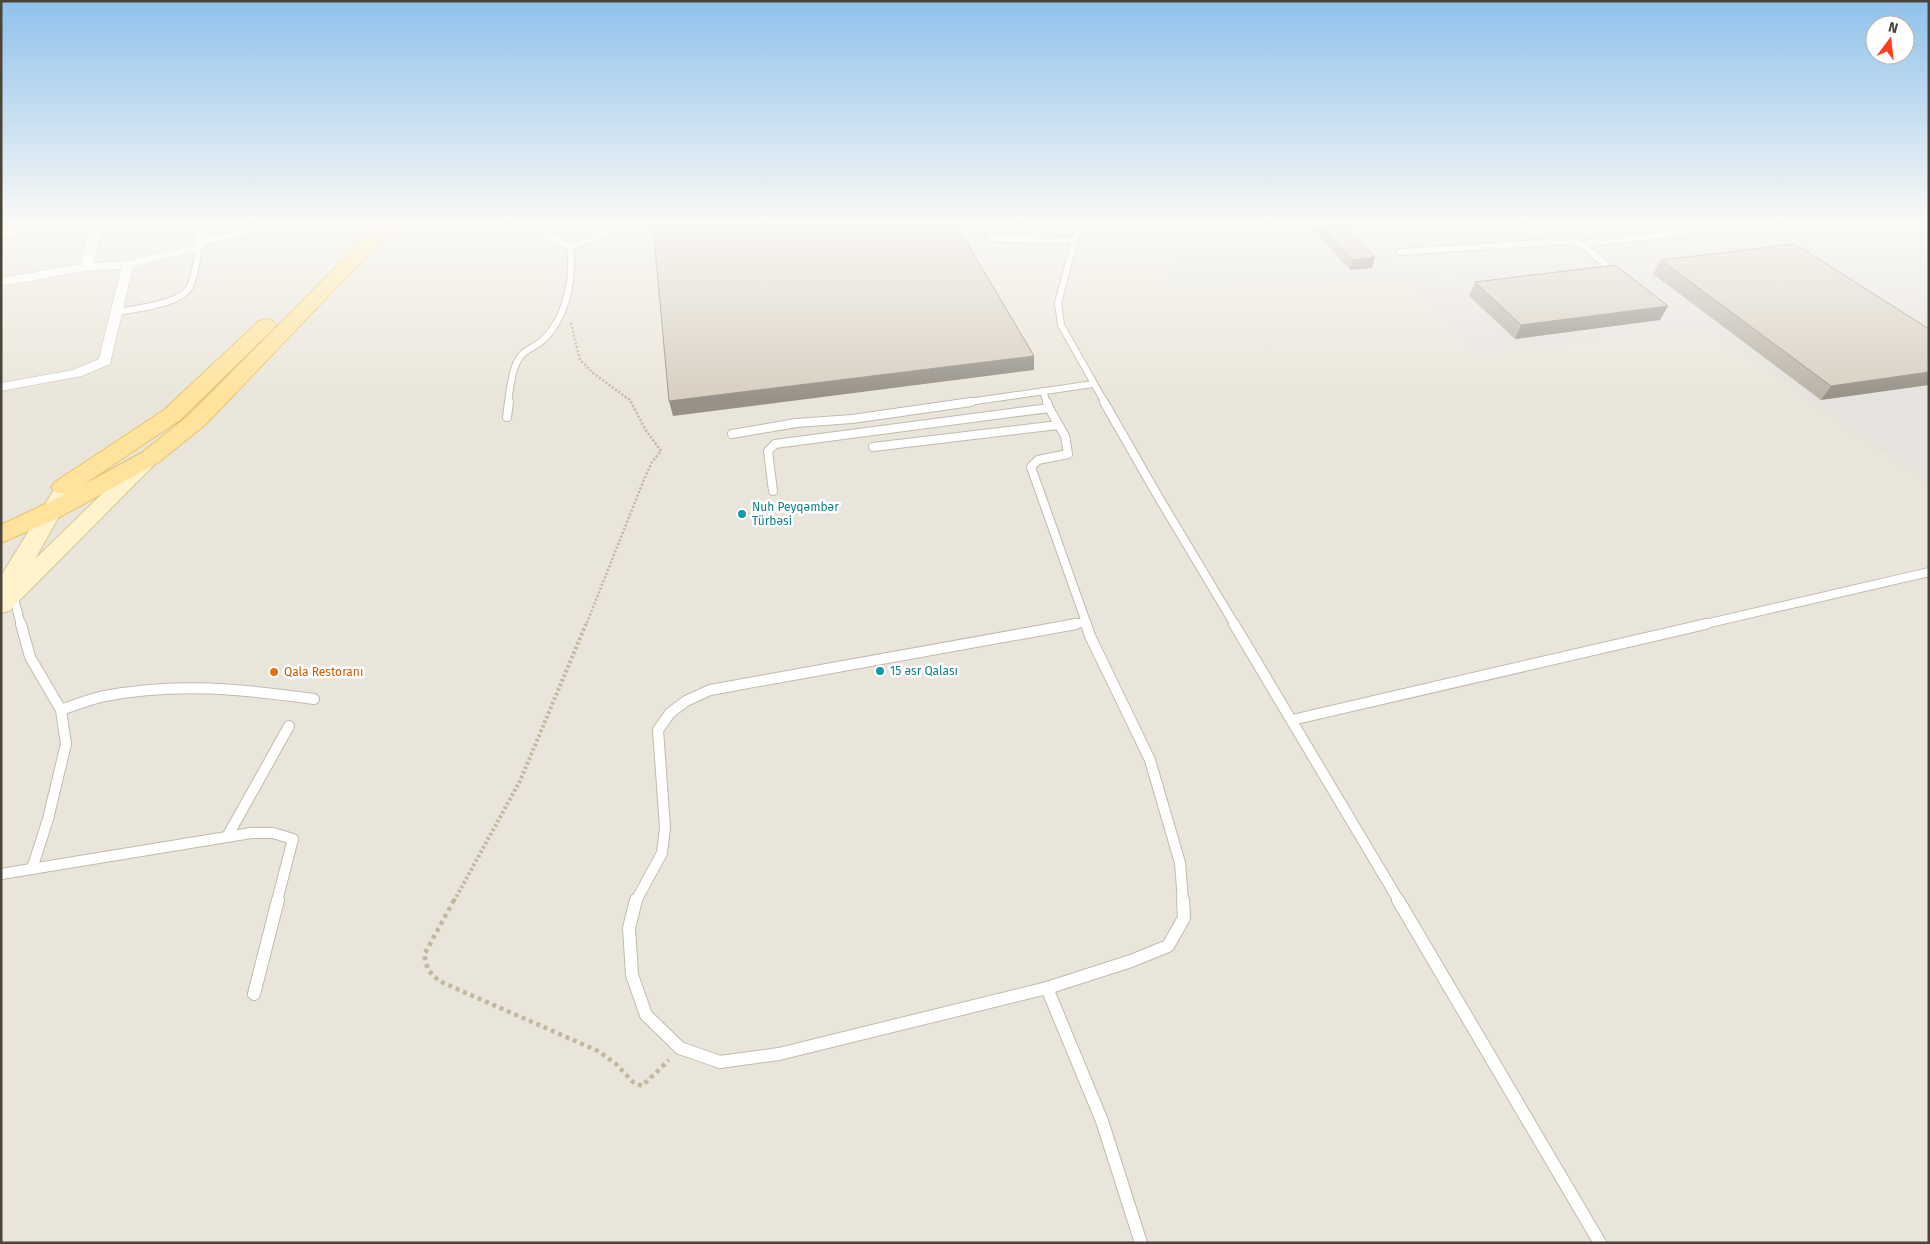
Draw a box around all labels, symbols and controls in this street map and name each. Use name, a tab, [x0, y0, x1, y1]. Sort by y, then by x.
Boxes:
north arrow	[1865, 15, 1915, 65]
text: N	[1887, 19, 1900, 37]
place label: Nuh Peyqəmbər Türbəsi	[752, 500, 839, 528]
marker: Nuh Peyqəmbər Türbəsi	[736, 508, 748, 520]
place label: 15 əsr Qalası	[890, 664, 958, 678]
place label: Qala Restoranı	[284, 665, 363, 679]
marker: 15 əsr Qalası	[874, 665, 886, 677]
marker: Qala Restoranı	[268, 666, 280, 678]

